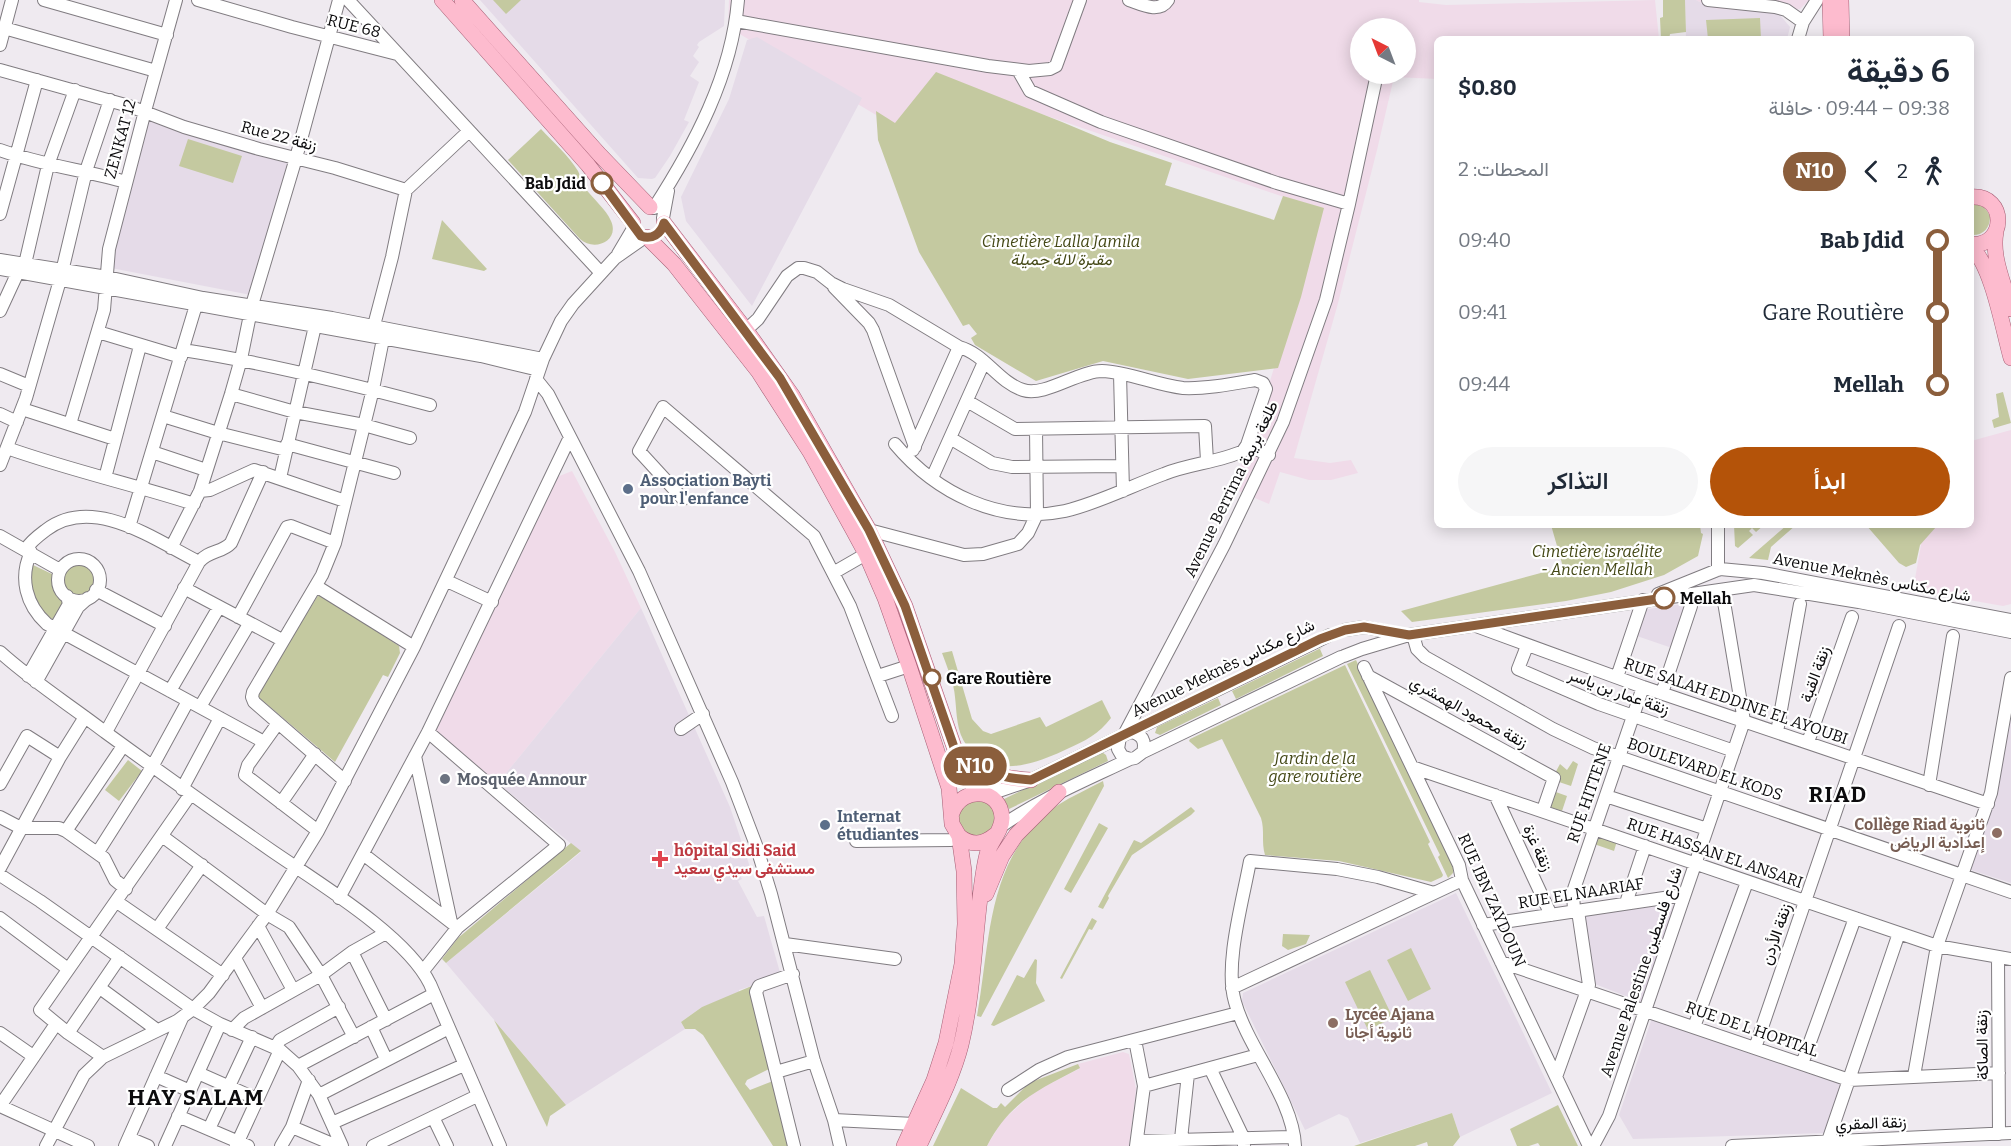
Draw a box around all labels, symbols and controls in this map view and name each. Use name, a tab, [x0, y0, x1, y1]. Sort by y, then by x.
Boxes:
street label: RUE 68	[325, 10, 383, 42]
north arrow	[1350, 18, 1416, 84]
map controls	[1350, 18, 1416, 84]
text: 6 دقيقة	[1847, 51, 1950, 91]
text: $0.80	[1458, 74, 1517, 101]
text: 09:38 – 09:44 · حافلة	[1768, 96, 1950, 120]
street label: ZENKAT 12	[100, 97, 140, 181]
street label: Rue 22 زنقة	[239, 117, 319, 156]
icon: back	[1855, 155, 1888, 188]
icon: walk	[1917, 155, 1950, 188]
text: المحطات: 2	[1458, 157, 1549, 181]
text: N10	[1795, 158, 1834, 184]
text: 2	[1897, 159, 1908, 183]
marker: Bab Jdid	[591, 172, 613, 194]
place label: Bab Jdid	[525, 174, 586, 193]
text: Bab Jdid	[1820, 227, 1904, 254]
text: 09:40	[1458, 228, 1511, 252]
park label: Cimetière Lalla Jamila مقبرة لالة جميلة	[982, 232, 1140, 270]
text: Gare Routière	[1762, 299, 1904, 326]
text: 09:41	[1458, 300, 1507, 324]
text: Mellah	[1833, 371, 1904, 398]
text: 09:44	[1458, 372, 1510, 396]
street label: Avenue Berrima طلعة بريمة	[1180, 398, 1283, 581]
button: التذاكر	[1458, 447, 1698, 516]
button: ابدأ	[1710, 447, 1950, 516]
place label: Association Bayti pour l'enfance	[640, 471, 771, 508]
marker: Association Bayti pour l'enfance	[621, 482, 635, 496]
park label: Cimetière israélite - Ancien Mellah	[1532, 542, 1662, 579]
street label: Avenue Meknès شارع مكناس	[1771, 548, 1973, 607]
marker: Mellah	[1653, 587, 1675, 609]
place label: Mellah	[1680, 589, 1732, 608]
street label: Avenue Meknès شارع مكناس	[1128, 615, 1319, 722]
street label: زنقة القبة	[1796, 643, 1835, 705]
street label: RUE SALAH EDDINE EL AYOUBI	[1621, 654, 1851, 748]
street label: زنقة عمار بن ياسر	[1565, 665, 1672, 720]
marker: Gare Routière	[923, 669, 941, 687]
place label: Gare Routière	[946, 669, 1051, 688]
street label: زنقة محمود الهمشري	[1405, 672, 1531, 756]
street label: BOULEVARD EL KODS	[1625, 733, 1785, 805]
street label: RUE HITTENE	[1563, 741, 1615, 845]
line badge: N10	[940, 746, 1010, 786]
park label: Jardin de la gare routière	[1268, 749, 1362, 786]
text: N10	[956, 753, 994, 779]
place label: Mosquée Annour	[457, 770, 587, 789]
marker: Mosquée Annour	[438, 772, 452, 786]
district label: RIAD	[1808, 781, 1868, 808]
place label: Internat étudiantes	[837, 807, 919, 844]
street label: RUE HASSAN EL ANSARI	[1624, 814, 1806, 892]
place label: Collège Riad ثانوية إعدادية الرياض	[1854, 815, 1985, 853]
marker: Internat étudiantes	[818, 818, 832, 832]
street label: زنقة غزة	[1518, 822, 1557, 875]
marker: Collège Riad ثانوية إعدادية الرياض	[1990, 826, 2004, 840]
street label: RUE IBN ZAYDOUN	[1454, 830, 1530, 970]
place label: hôpital Sidi Said مستشفى سيدي سعيد	[674, 841, 815, 882]
marker: hôpital Sidi Said مستشفى سيدي سعيد	[651, 850, 669, 868]
street label: Avenue Palestine شارع فلسطين	[1596, 864, 1688, 1080]
street label: RUE EL NAARIAF	[1517, 874, 1645, 912]
street label: زنقة الأردن	[1757, 901, 1796, 968]
street label: RUE DE L HOPITAL	[1683, 997, 1821, 1061]
place label: Lycée Ajana ثانوية أجانا	[1345, 1005, 1434, 1043]
street label: زنقة الصاكة	[1972, 1010, 1993, 1080]
marker: Lycée Ajana ثانوية أجانا	[1326, 1016, 1340, 1030]
district label: HAY SALAM	[127, 1084, 265, 1111]
street label: زنقة المقري	[1835, 1112, 1907, 1138]

